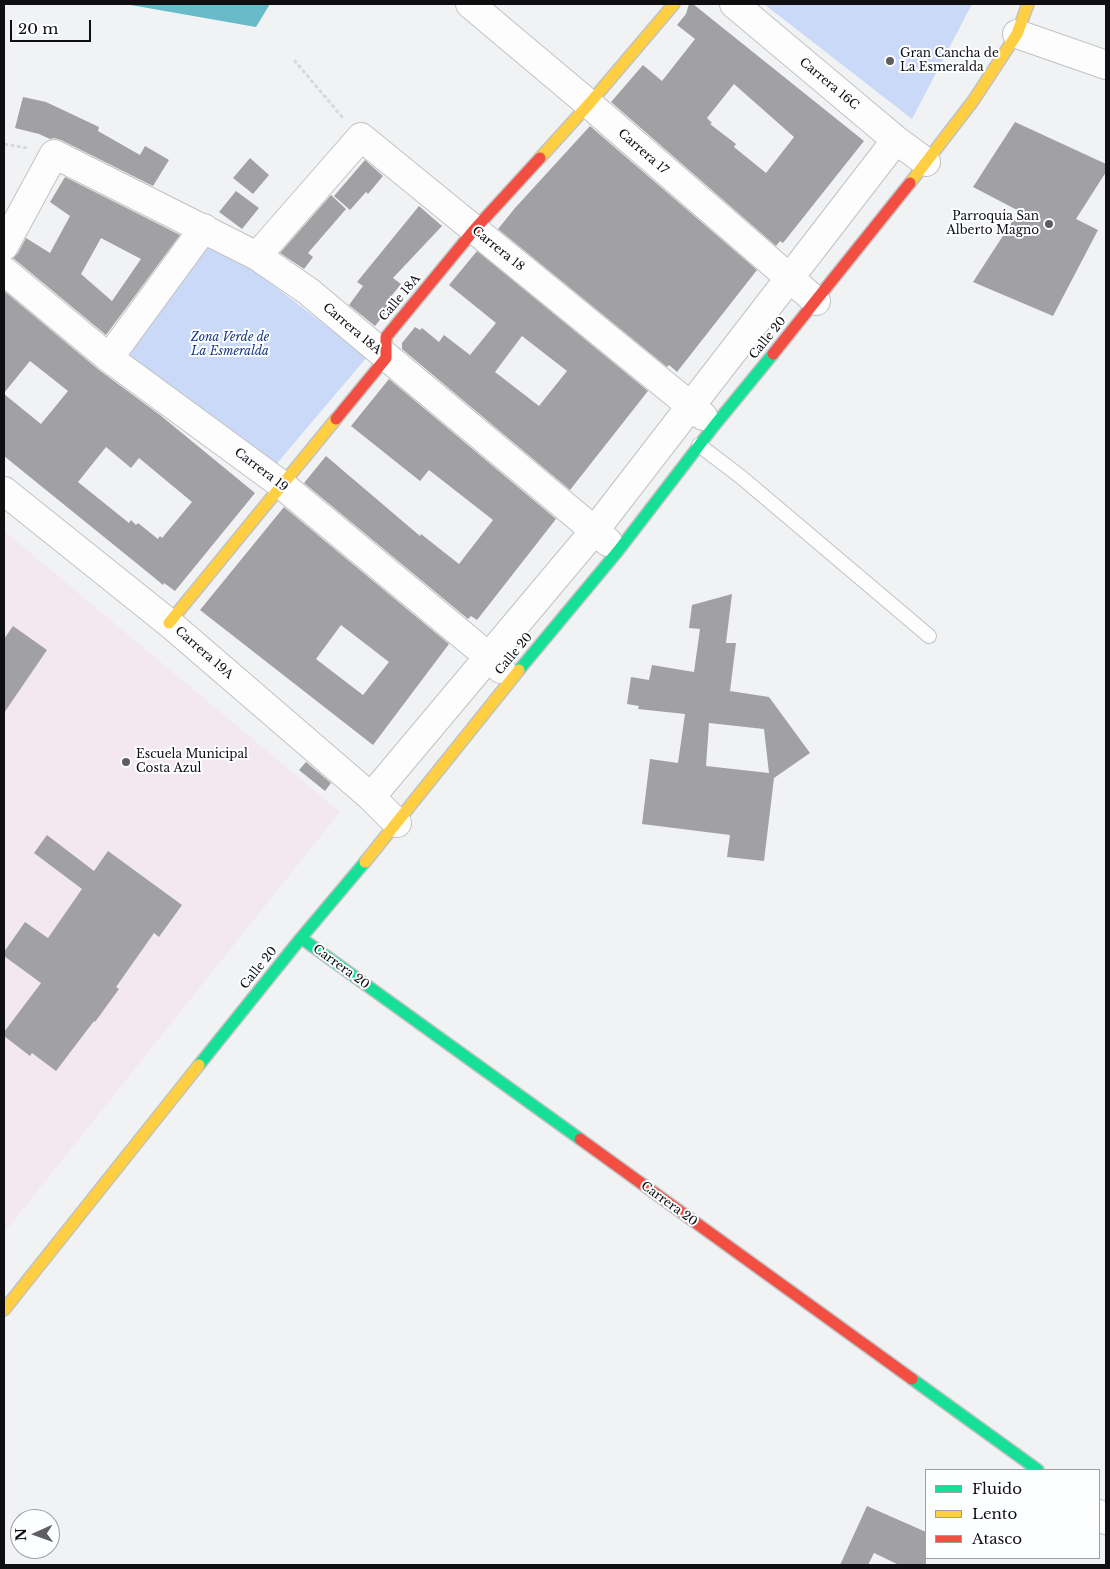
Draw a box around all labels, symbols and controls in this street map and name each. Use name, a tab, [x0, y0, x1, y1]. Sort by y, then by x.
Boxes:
scale bar	[12, 10, 94, 42]
text: 20 m	[18, 19, 58, 38]
place label: Gran Cancha de La Esmeralda	[900, 47, 999, 75]
street label: Carrera 16C	[796, 55, 862, 113]
marker: Gran Cancha de La Esmeralda	[884, 55, 896, 67]
street label: Carrera 17	[615, 126, 671, 178]
place label: Parroquia San Alberto Magno	[947, 210, 1039, 238]
marker: Parroquia San Alberto Magno	[1043, 218, 1055, 230]
street label: Carrera 18	[469, 224, 527, 274]
street label: Calle 18A	[376, 272, 424, 324]
street label: Carrera 18A	[320, 300, 384, 358]
street label: Calle 20	[747, 314, 789, 362]
park label: Zona Verde de La Esmeralda	[191, 331, 269, 359]
street label: Carrera 19	[231, 445, 291, 495]
street label: Carrera 19A	[172, 624, 236, 682]
street label: Calle 20	[492, 630, 536, 678]
place label: Escuela Municipal Costa Azul	[136, 748, 248, 776]
marker: Escuela Municipal Costa Azul	[120, 756, 132, 768]
street label: Carrera 20	[310, 942, 372, 992]
street label: Calle 20	[238, 944, 280, 992]
street label: Carrera 20	[638, 1179, 700, 1229]
legend	[925, 1469, 1100, 1559]
text: Fluido	[972, 1479, 1022, 1498]
text: Lento	[972, 1504, 1017, 1523]
north arrow	[10, 1509, 60, 1559]
text: N	[12, 1528, 30, 1541]
text: Atasco	[972, 1529, 1022, 1548]

